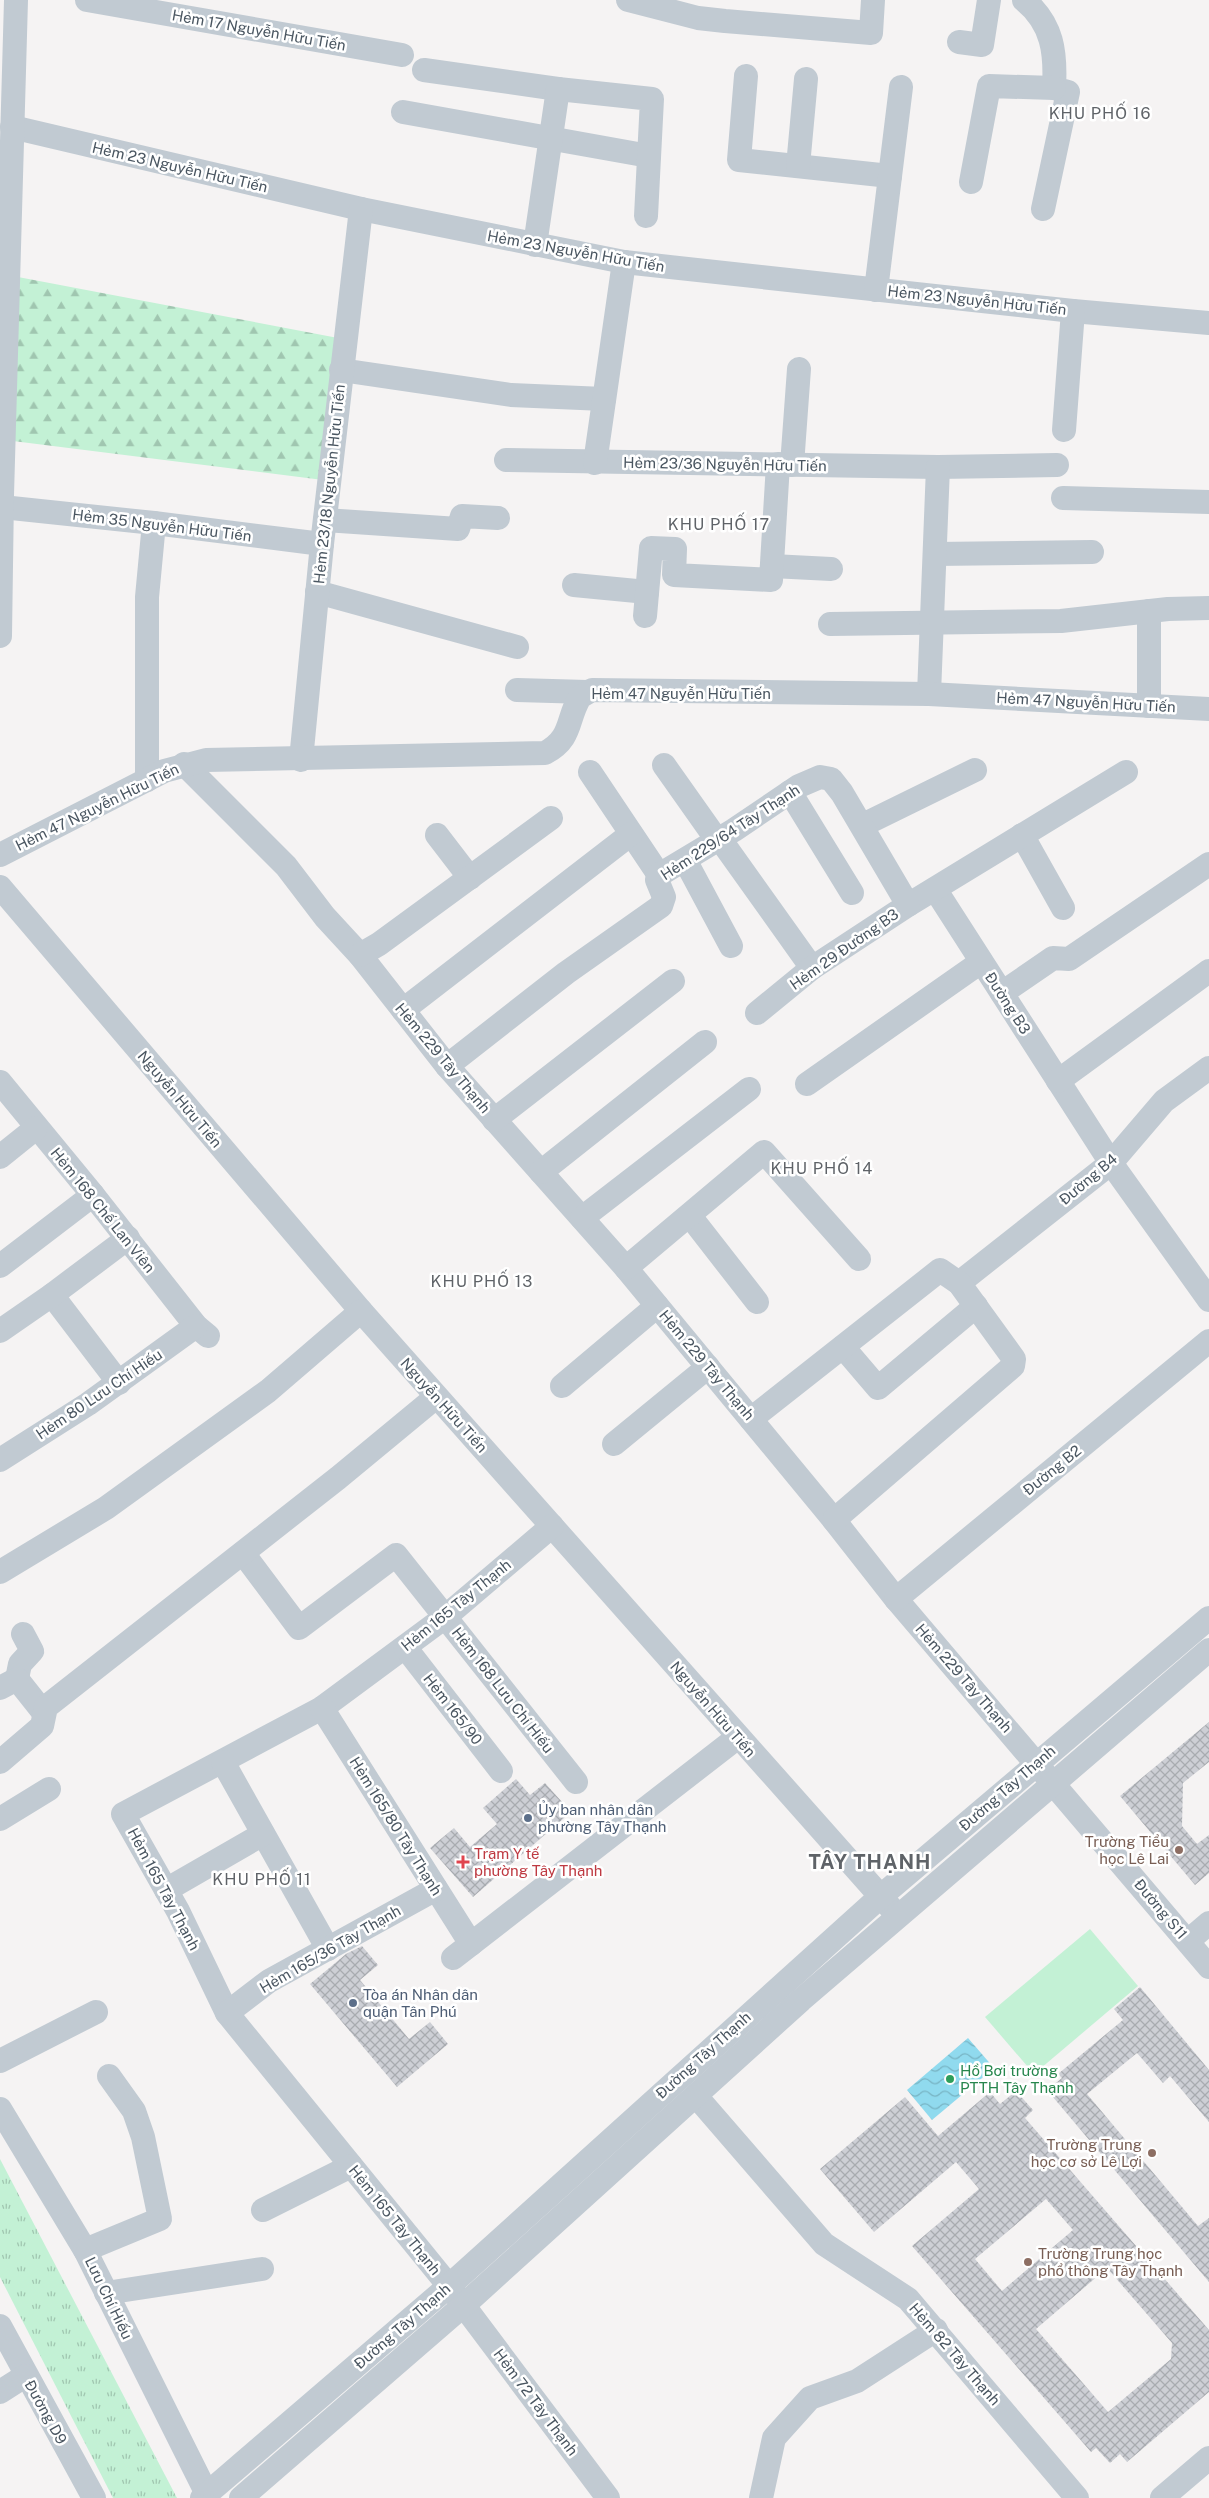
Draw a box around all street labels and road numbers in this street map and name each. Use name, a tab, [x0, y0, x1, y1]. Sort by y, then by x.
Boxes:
street label: Hẻm 17 Nguyễn Hữu Tiến	[171, 6, 347, 54]
street label: Hẻm 23 Nguyễn Hữu Tiến	[91, 139, 269, 195]
street label: Hẻm 23 Nguyễn Hữu Tiến	[486, 227, 666, 275]
street label: Hẻm 23 Nguyễn Hữu Tiến	[887, 282, 1067, 318]
street label: Hẻm 23/18 Nguyễn Hữu Tiến	[310, 383, 348, 585]
street label: Hẻm 23/36 Nguyễn Hữu Tiến	[623, 454, 827, 474]
street label: Hẻm 35 Nguyễn Hữu Tiến	[71, 506, 253, 544]
street label: Hẻm 47 Nguyễn Hữu Tiến	[591, 685, 771, 702]
street label: Hẻm 47 Nguyễn Hữu Tiến	[996, 689, 1176, 715]
street label: Hẻm 47 Nguyễn Hữu Tiến	[13, 760, 181, 854]
street label: Hẻm 229/64 Tây Thạnh	[657, 781, 803, 883]
street label: Hẻm 29 Đường B3	[786, 905, 902, 993]
street label: Đường B3	[982, 969, 1034, 1037]
street label: Hẻm 229 Tây Thạnh	[392, 1000, 494, 1116]
street label: Nguyễn Hữu Tiến	[135, 1047, 225, 1151]
street label: Hẻm 168 Chế Lan Viên	[47, 1144, 159, 1276]
street label: Đường B4	[1056, 1150, 1120, 1208]
street label: Hẻm 229 Tây Thạnh	[656, 1307, 758, 1423]
street label: Hẻm 80 Lưu Chí Hiếu	[33, 1345, 165, 1443]
street label: Nguyễn Hữu Tiến	[397, 1354, 491, 1456]
street label: Đường B2	[1020, 1441, 1084, 1499]
street label: Hẻm 165 Tây Thạnh	[398, 1556, 514, 1654]
street label: Hẻm 229 Tây Thạnh	[912, 1620, 1016, 1736]
street label: Hẻm 168 Lưu Chí Hiếu	[449, 1624, 557, 1756]
street label: Nguyễn Hữu Tiến	[667, 1658, 759, 1760]
street label: Hẻm 165/90	[420, 1670, 486, 1748]
street label: Đường Tây Thạnh	[956, 1742, 1058, 1834]
street label: Hẻm 165/80 Tây Thạnh	[346, 1754, 446, 1898]
street label: Hẻm 165 Tây Thạnh	[125, 1825, 203, 1953]
street label: Đường S11	[1131, 1876, 1191, 1942]
street label: Hẻm 165/36 Tây Thạnh	[256, 1902, 404, 1996]
street label: Đường Tây Thạnh	[652, 2008, 754, 2102]
street label: Hẻm 165 Tây Thạnh	[346, 2162, 444, 2278]
street label: Lưu Chí Hiếu	[82, 2254, 136, 2342]
street label: Đường Tây Thạnh	[351, 2280, 453, 2372]
street label: Hẻm 82 Tây Thạnh	[906, 2300, 1004, 2408]
street label: Hẻm 72 Tây Thạnh	[490, 2345, 582, 2459]
street label: Đường D9	[21, 2377, 71, 2447]

